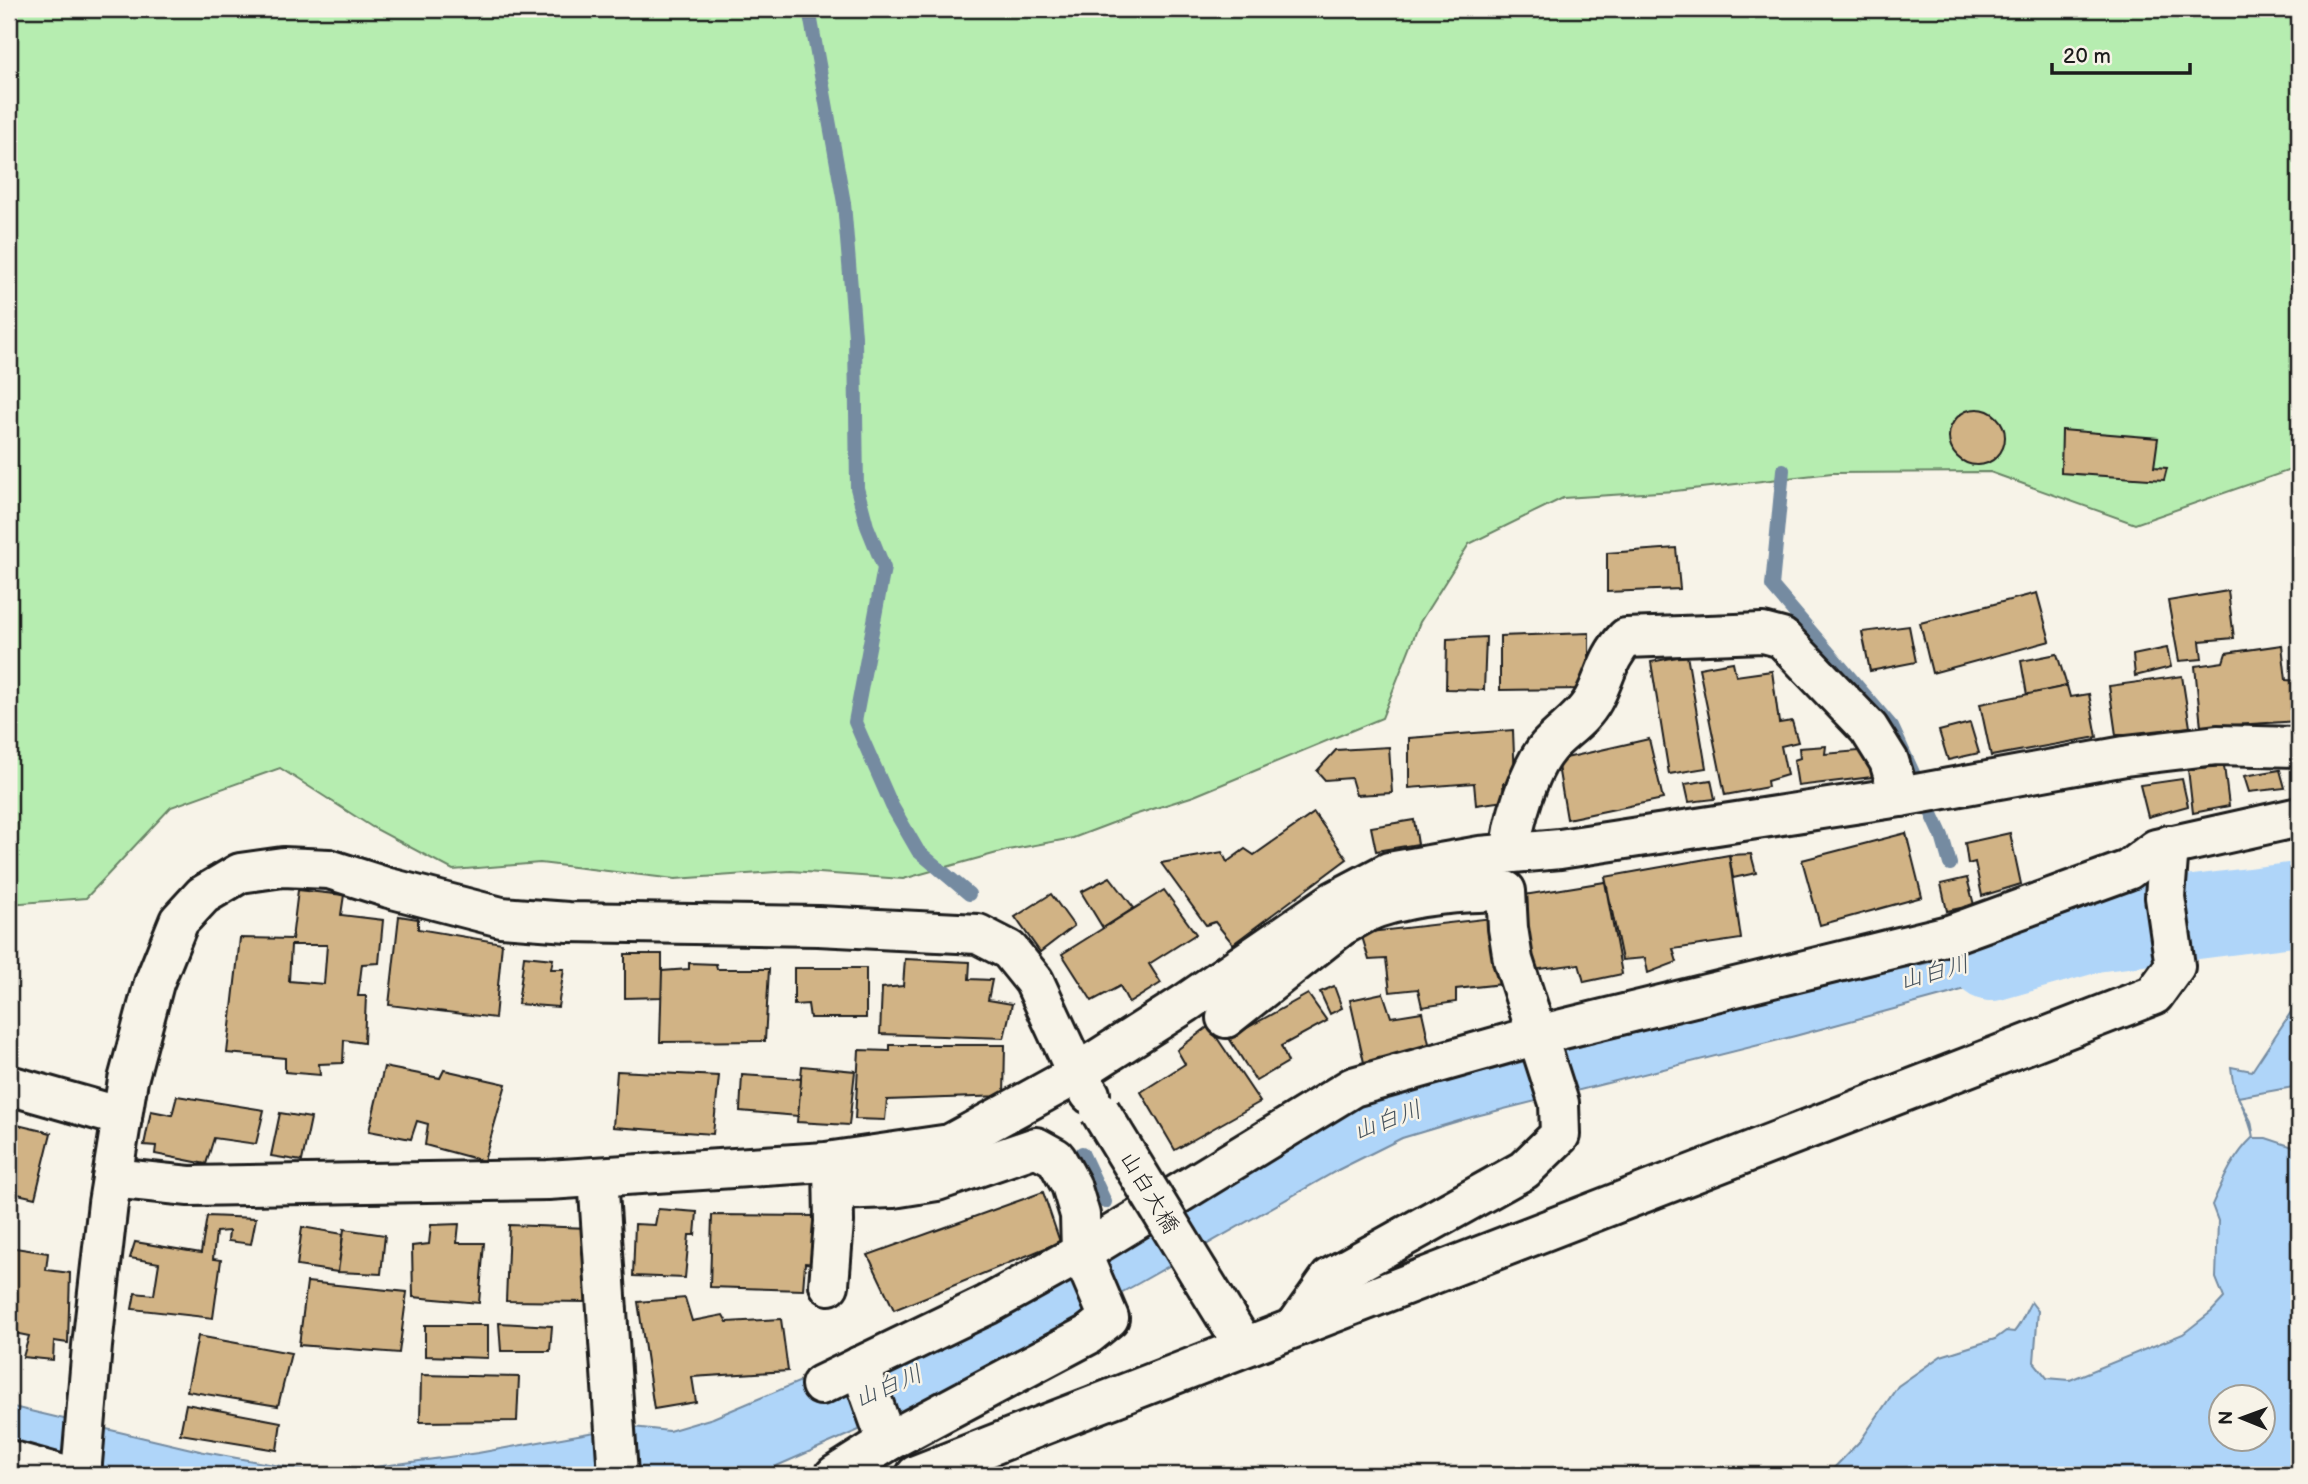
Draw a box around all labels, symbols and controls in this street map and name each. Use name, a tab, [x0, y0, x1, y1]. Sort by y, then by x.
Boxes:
scale bar	[2052, 32, 2191, 76]
text: 20 m	[2063, 44, 2111, 69]
water label: 山白川	[1896, 949, 1973, 996]
water label: 山白川	[1348, 1095, 1426, 1146]
street label: 山白大橋	[1113, 1146, 1185, 1239]
water label: 山白川	[849, 1359, 927, 1414]
north arrow	[2206, 1382, 2276, 1452]
text: N	[2215, 1410, 2238, 1425]

